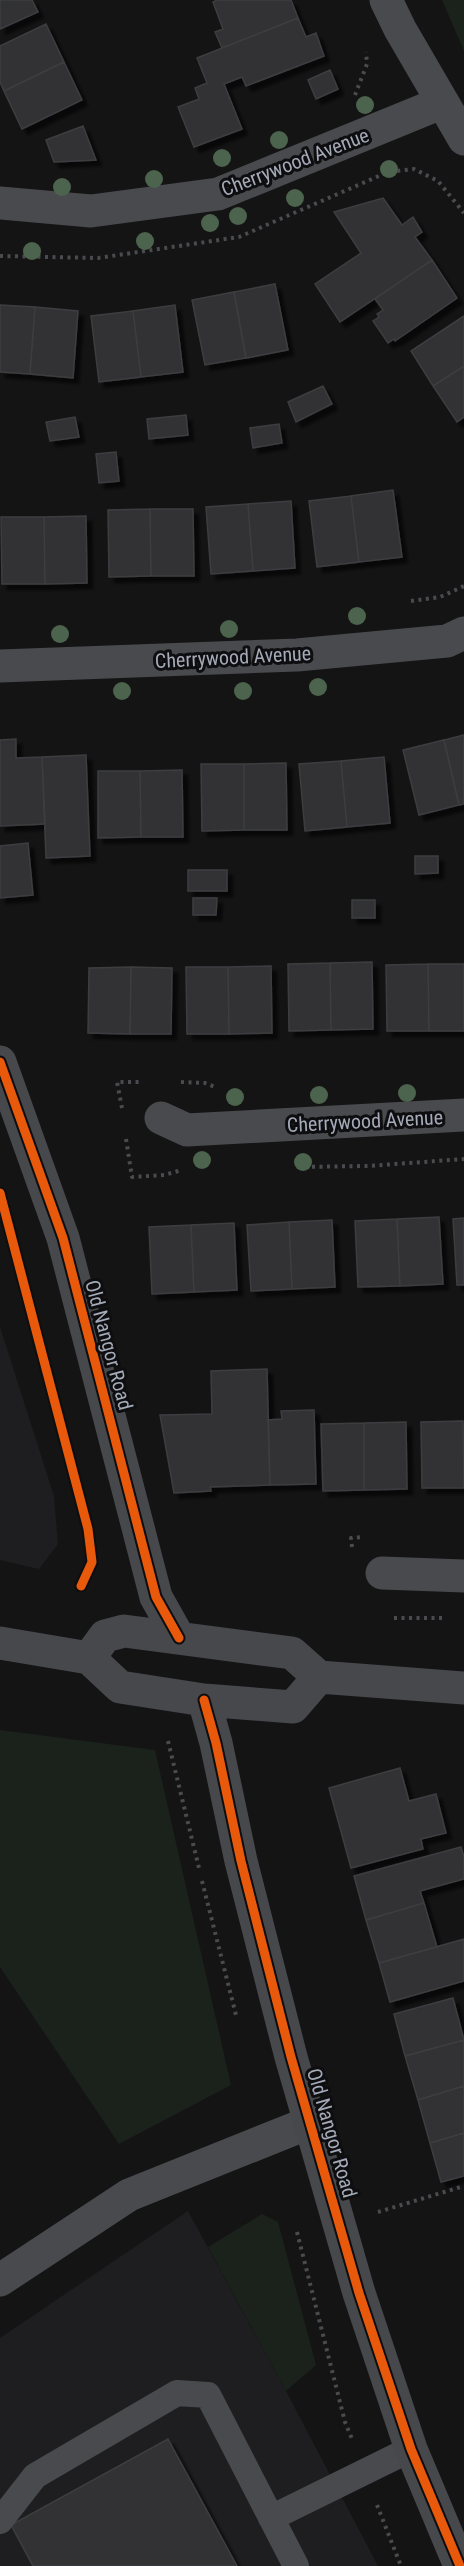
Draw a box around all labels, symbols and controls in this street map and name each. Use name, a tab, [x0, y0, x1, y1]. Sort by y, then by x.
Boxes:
street label: Cherrywood Avenue	[218, 123, 372, 201]
street label: Cherrywood Avenue	[154, 641, 312, 673]
street label: Cherrywood Avenue	[286, 1105, 444, 1137]
street label: Old Nangor Road	[80, 1277, 138, 1413]
street label: Old Nangor Road	[302, 2066, 362, 2200]

